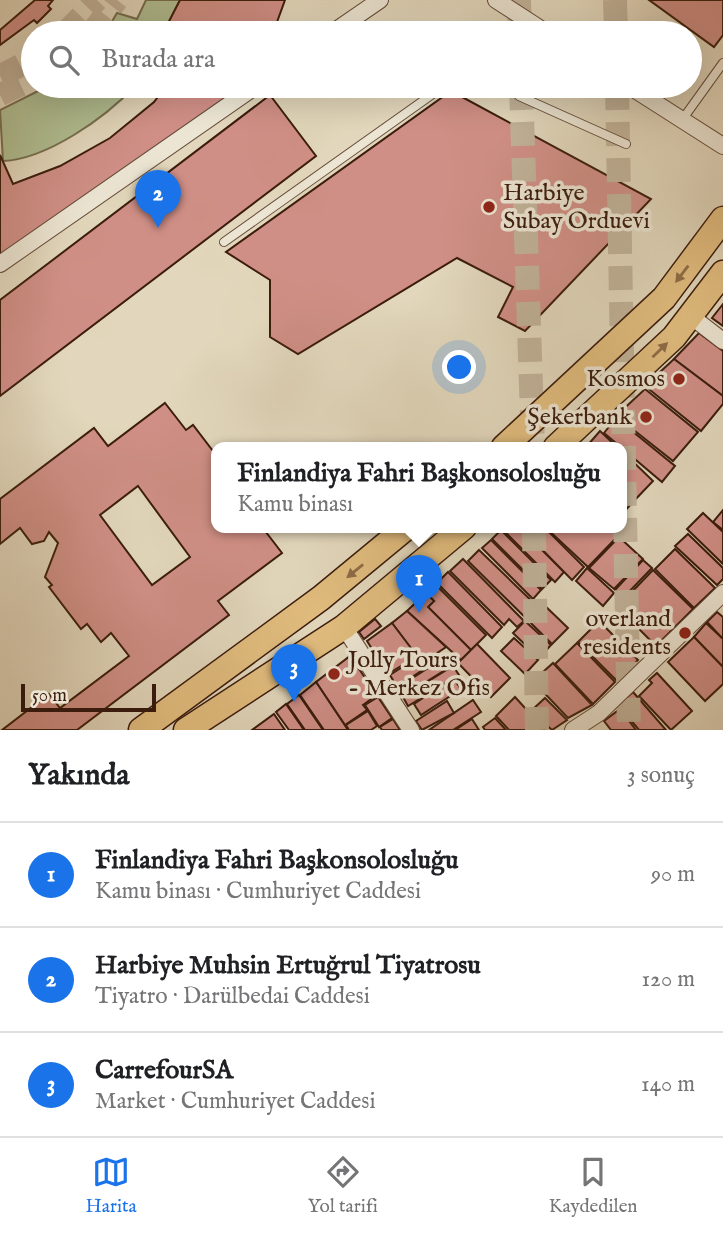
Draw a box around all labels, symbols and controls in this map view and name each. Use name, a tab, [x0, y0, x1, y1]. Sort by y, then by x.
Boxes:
search box	[21, 21, 702, 98]
icon: search	[45, 41, 83, 79]
text: Burada ara	[101, 43, 215, 76]
pin: 2	[135, 170, 181, 228]
place label: Harbiye Subay Orduevi	[503, 178, 650, 237]
marker: Harbiye Subay Orduevi	[481, 199, 497, 215]
one-way arrow	[675, 265, 689, 283]
one-way arrow	[651, 342, 668, 358]
your location	[442, 350, 476, 384]
place label: Kosmos	[587, 364, 665, 395]
marker: Kosmos	[671, 371, 687, 387]
place label: Şekerbank	[527, 402, 632, 433]
marker: Şekerbank	[638, 409, 654, 425]
popup	[211, 442, 627, 533]
text: Finlandiya Fahri Başkonsolosluğu	[237, 457, 601, 490]
text: Kamu binası	[237, 490, 353, 519]
pin: 1	[396, 555, 442, 613]
one-way arrow	[346, 563, 364, 578]
place label: overland residents	[583, 604, 671, 663]
marker: overland residents	[677, 625, 693, 641]
pin: 3	[271, 644, 317, 702]
place label: Jolly Tours - Merkez Ofis	[345, 645, 490, 704]
marker: Jolly Tours - Merkez Ofis	[326, 666, 342, 682]
scale bar	[21, 681, 156, 713]
text: 50 m	[32, 684, 67, 708]
text: Yakında	[28, 757, 130, 795]
text: 3 sonuç	[627, 761, 695, 790]
text: Finlandiya Fahri Başkonsolosluğu	[95, 844, 458, 877]
text: 1	[47, 860, 55, 889]
text: 90 m	[651, 860, 695, 889]
text: Kamu binası · Cumhuriyet Caddesi	[95, 877, 421, 906]
text: Harbiye Muhsin Ertuğrul Tiyatrosu	[95, 949, 481, 982]
text: 2	[46, 965, 56, 994]
text: 120 m	[642, 965, 695, 994]
text: Tiyatro · Darülbedai Caddesi	[95, 982, 370, 1011]
text: CarrefourSA	[95, 1054, 233, 1087]
text: 3	[47, 1070, 55, 1099]
text: 140 m	[641, 1070, 695, 1099]
text: Market · Cumhuriyet Caddesi	[95, 1087, 376, 1116]
tab: Harita	[85, 1153, 137, 1219]
tab: Yol tarifi	[308, 1153, 378, 1219]
tab: Kaydedilen	[549, 1153, 637, 1219]

